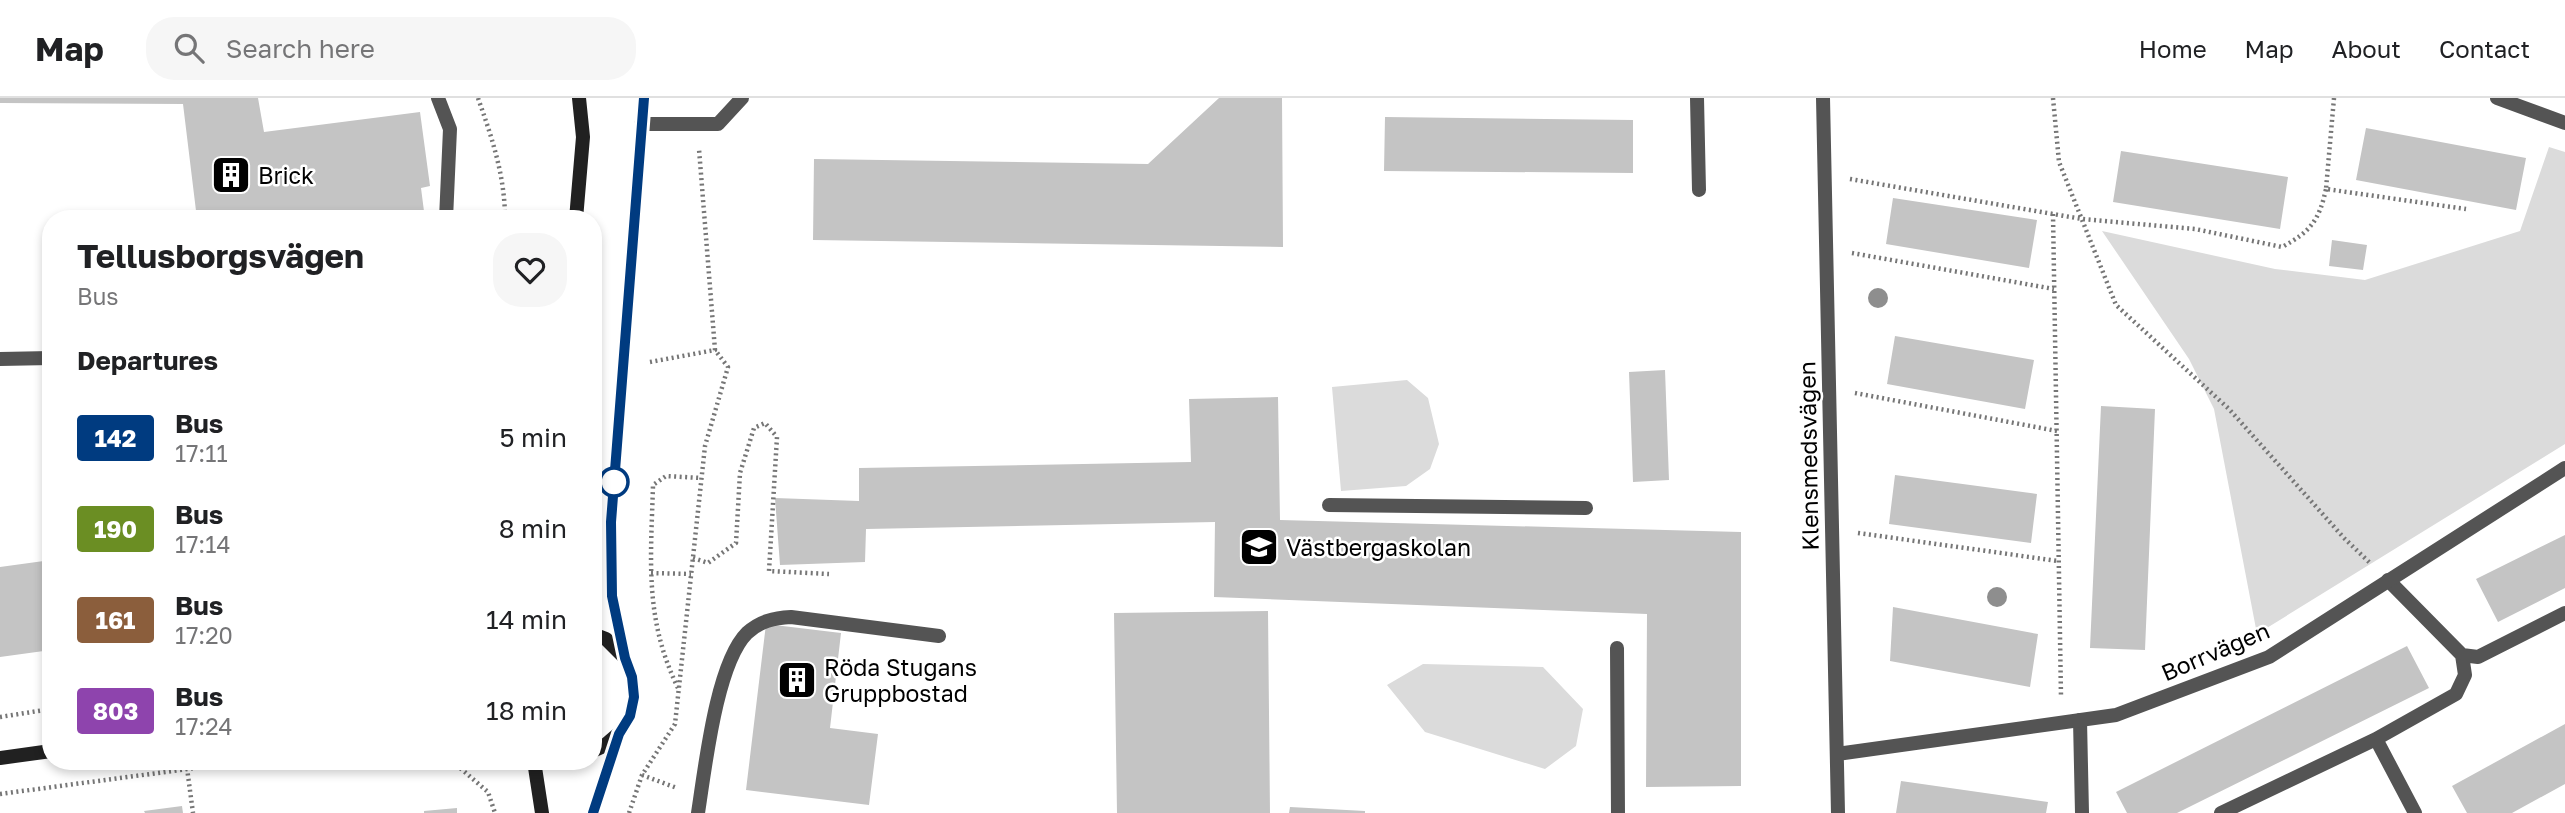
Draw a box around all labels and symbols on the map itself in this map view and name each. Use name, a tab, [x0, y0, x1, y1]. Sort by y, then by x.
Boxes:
building icon: Brick	[210, 154, 252, 196]
place label: Brick	[258, 161, 314, 189]
street label: Klensmedsvägen	[1792, 361, 1824, 551]
unlabelled marker	[599, 467, 629, 497]
school or university icon: Västbergaskolan	[1238, 526, 1280, 568]
place label: Västbergaskolan	[1286, 533, 1471, 561]
street label: Borrvägen	[2157, 616, 2273, 686]
place label: Röda Stugans Gruppbostad	[824, 653, 977, 707]
building icon: Röda Stugans Gruppbostad	[776, 659, 818, 701]

